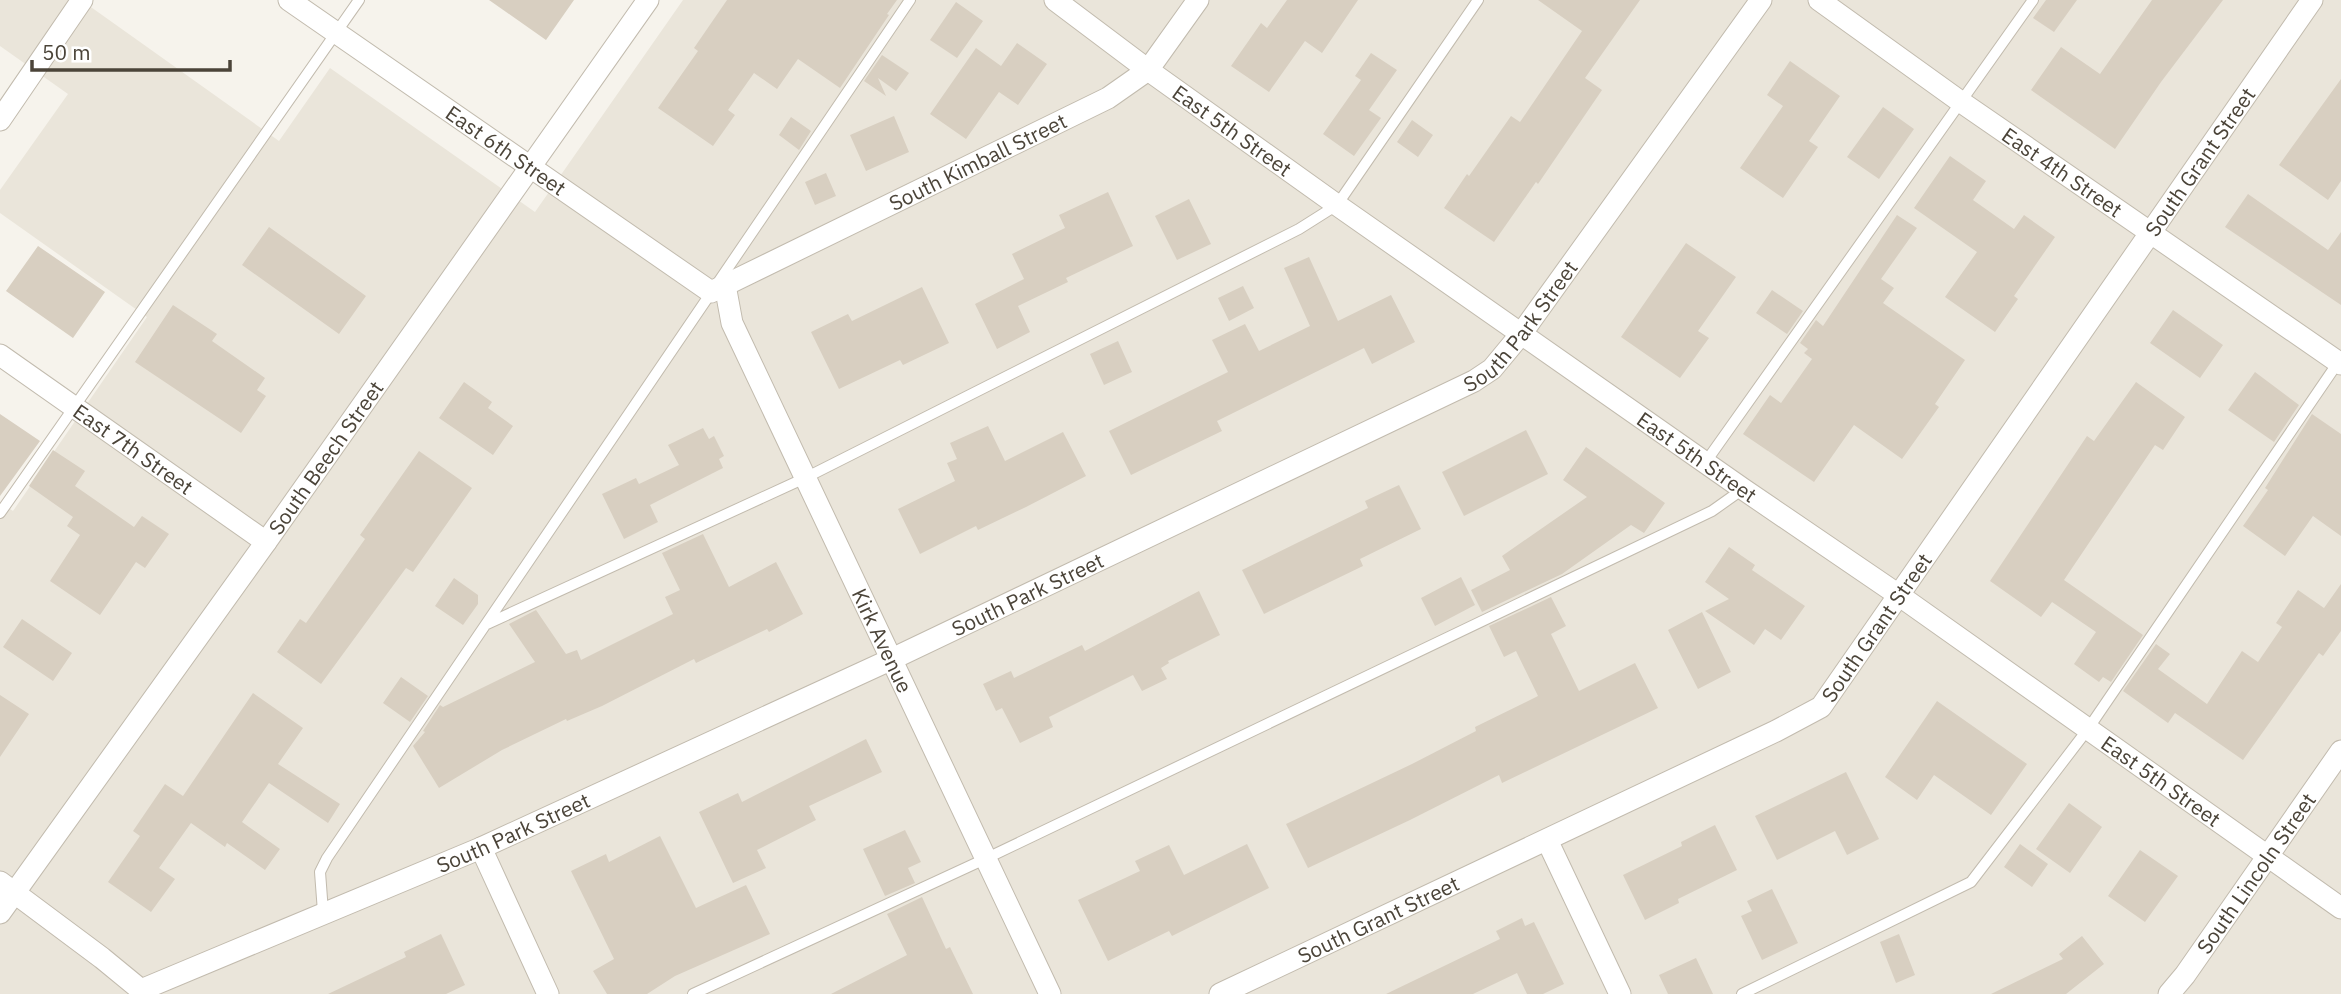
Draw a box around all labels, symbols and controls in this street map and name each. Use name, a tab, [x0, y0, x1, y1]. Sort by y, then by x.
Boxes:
scale bar	[32, 28, 229, 72]
text: 50 m	[42, 38, 91, 66]
street label: East 5th Street	[1167, 78, 1298, 182]
street label: South Grant Street	[2138, 82, 2261, 242]
street label: East 6th Street	[440, 99, 572, 202]
street label: South Kimball Street	[884, 106, 1071, 217]
street label: East 4th Street	[1997, 121, 2128, 223]
street label: South Park Street	[1459, 255, 1584, 398]
street label: South Beech Street	[262, 375, 390, 540]
street label: East 7th Street	[68, 397, 199, 501]
street label: East 5th Street	[1631, 405, 1763, 508]
street label: South Park Street	[947, 546, 1108, 643]
street label: South Grant Street	[1815, 547, 1938, 707]
street label: Kirk Avenue	[846, 584, 919, 697]
street label: East 5th Street	[2096, 729, 2227, 833]
street label: South Park Street	[432, 786, 594, 879]
street label: South Lincoln Street	[2190, 787, 2322, 959]
street label: South Grant Street	[1293, 869, 1464, 969]

